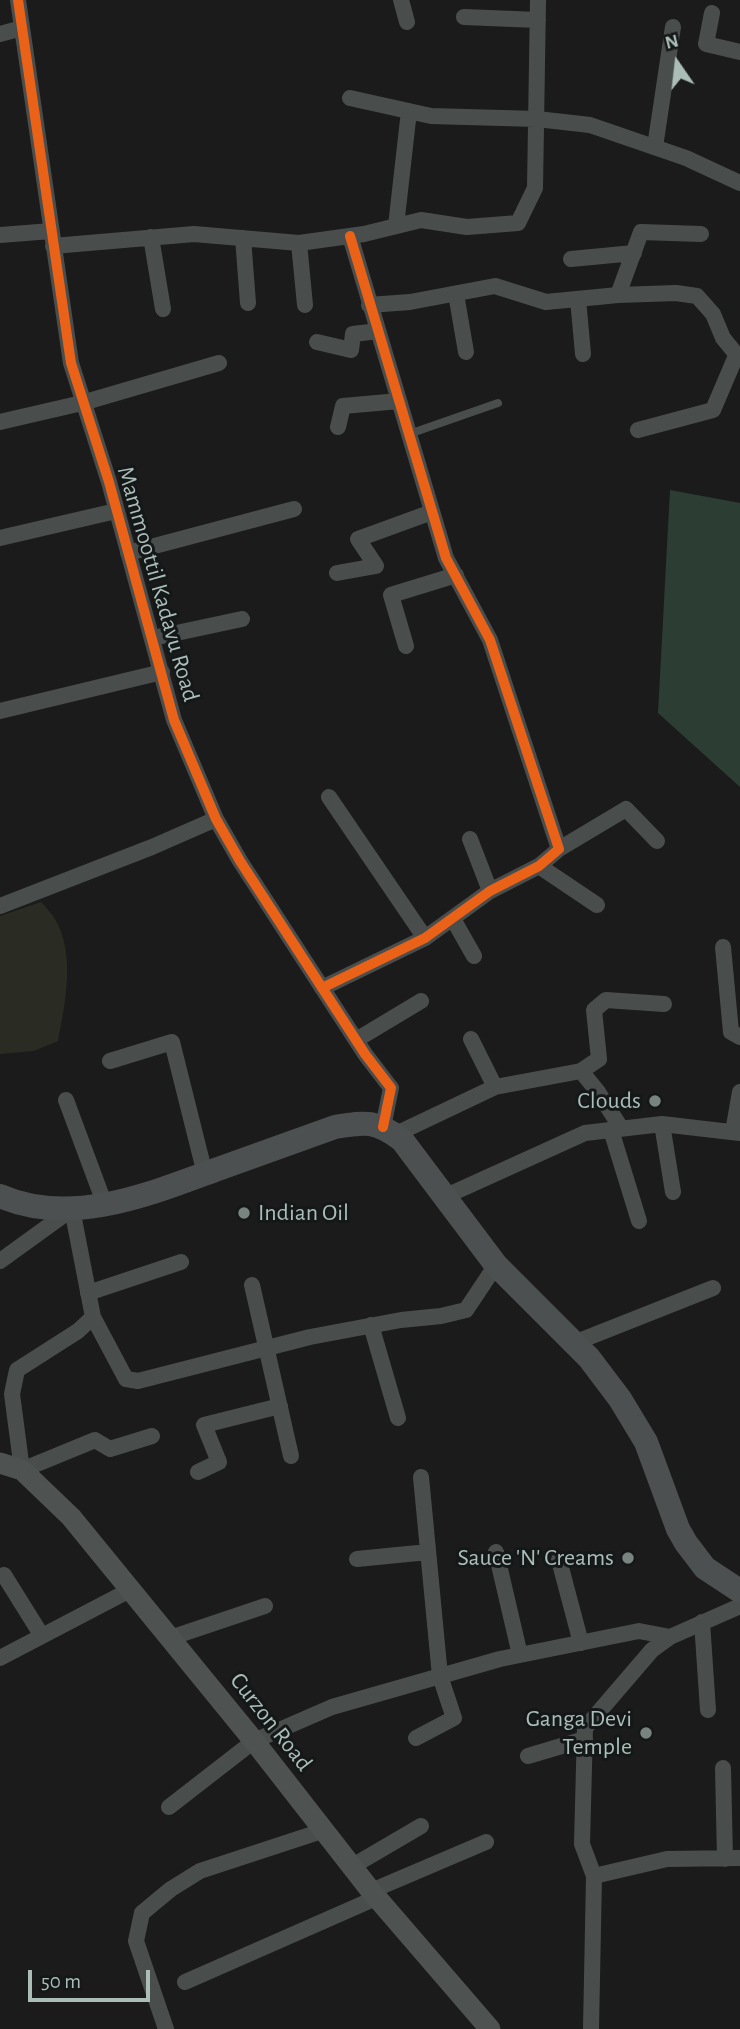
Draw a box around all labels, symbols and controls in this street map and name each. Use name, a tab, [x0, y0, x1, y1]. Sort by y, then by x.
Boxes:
north arrow	[642, 28, 712, 98]
text: N	[663, 31, 681, 53]
street label: Mammoottil Kadavu Road	[111, 463, 205, 705]
place label: Clouds	[577, 1087, 641, 1115]
marker: Clouds	[647, 1093, 663, 1109]
place label: Indian Oil	[258, 1199, 349, 1227]
marker: Indian Oil	[236, 1205, 252, 1221]
place label: Sauce 'N' Creams	[458, 1544, 614, 1572]
marker: Sauce 'N' Creams	[620, 1550, 636, 1566]
street label: Curzon Road	[224, 1667, 318, 1777]
place label: Ganga Devi Temple	[526, 1705, 632, 1761]
marker: Ganga Devi Temple	[638, 1725, 654, 1741]
scale bar	[32, 1955, 154, 1999]
text: 50 m	[41, 1971, 81, 1992]

